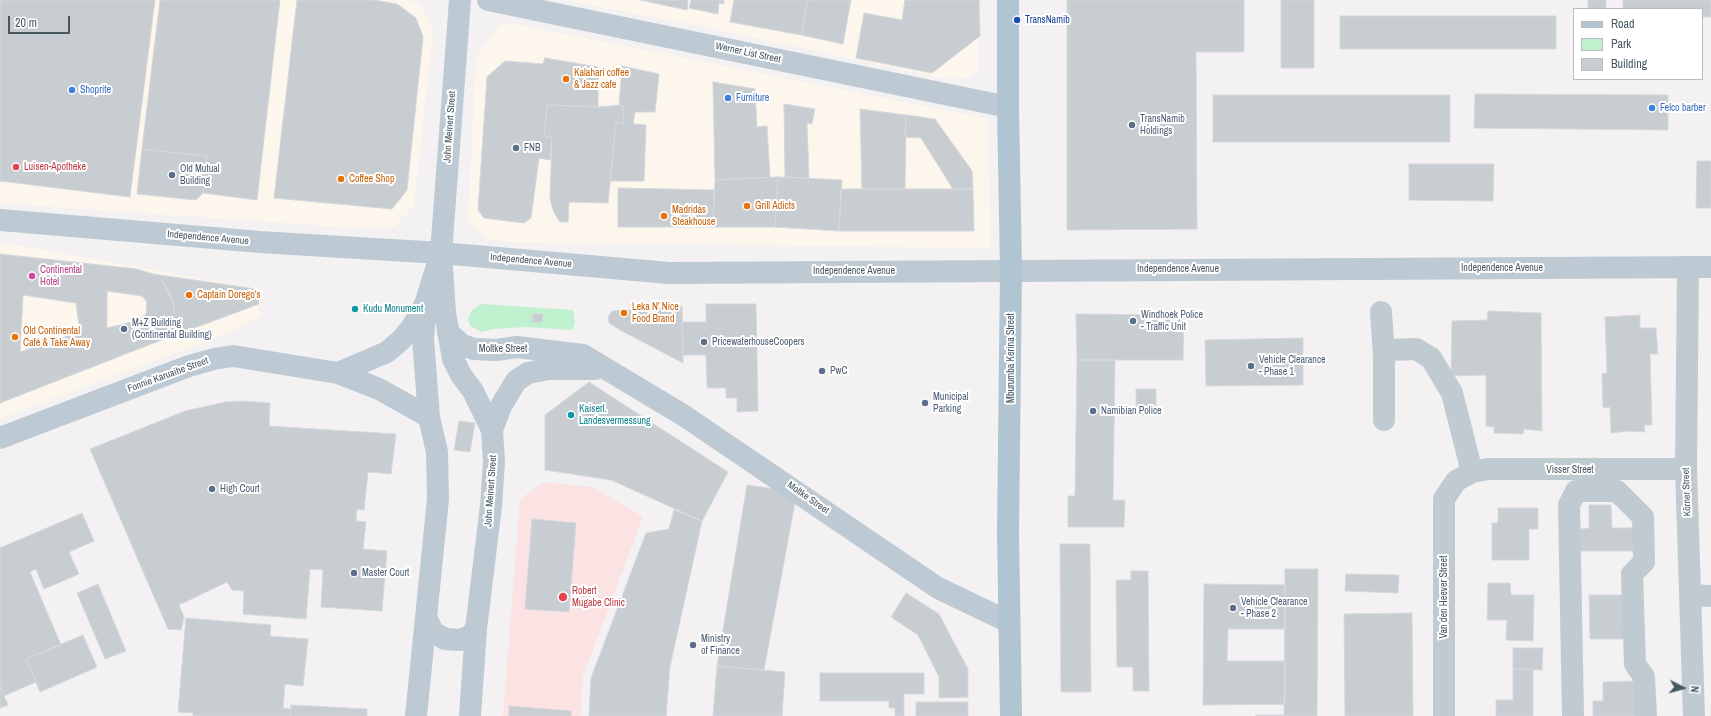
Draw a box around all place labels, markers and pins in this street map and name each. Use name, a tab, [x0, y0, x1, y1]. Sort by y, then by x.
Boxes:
place label: TransNamib	[1025, 14, 1070, 26]
marker: TransNamib	[1012, 15, 1022, 25]
place label: Kalahari coffee & Jazz cafe	[574, 67, 629, 90]
marker: Kalahari coffee & Jazz cafe	[561, 74, 571, 84]
place label: Shoprite	[80, 84, 111, 96]
marker: Shoprite	[67, 85, 77, 95]
place label: Furniture	[736, 92, 769, 104]
marker: Furniture	[723, 93, 733, 103]
place label: Felco barber	[1660, 102, 1706, 114]
marker: Felco barber	[1647, 103, 1657, 113]
place label: TransNamib Holdings	[1140, 113, 1185, 136]
marker: TransNamib Holdings	[1127, 120, 1137, 130]
place label: FNB	[524, 142, 540, 154]
marker: FNB	[511, 143, 521, 153]
place label: Luisen-Apotheke	[24, 161, 86, 173]
marker: Luisen-Apotheke	[11, 162, 21, 172]
place label: Old Mutual Building	[180, 163, 220, 186]
marker: Old Mutual Building	[167, 170, 177, 180]
place label: Coffee Shop	[349, 173, 394, 185]
marker: Coffee Shop	[336, 174, 346, 184]
place label: Grill Adicts	[755, 200, 795, 212]
marker: Grill Adicts	[742, 201, 752, 211]
place label: Madridas Steakhouse	[672, 204, 715, 228]
marker: Madridas Steakhouse	[659, 211, 669, 221]
place label: Continental Hotel	[40, 264, 82, 288]
marker: Continental Hotel	[27, 271, 37, 281]
place label: Captain Dorego's	[197, 289, 261, 301]
marker: Captain Dorego's	[184, 290, 194, 300]
place label: Leka N' Nice Food Brand	[632, 301, 679, 324]
place label: Kudu Monument	[363, 303, 423, 315]
marker: Kudu Monument	[350, 304, 360, 314]
marker: Leka N' Nice Food Brand	[619, 308, 629, 318]
place label: Windhoek Police - Traffic Unit	[1141, 309, 1203, 332]
marker: Windhoek Police - Traffic Unit	[1128, 316, 1138, 326]
place label: M+Z Building (Continental Building)	[132, 317, 212, 340]
marker: M+Z Building (Continental Building)	[119, 324, 129, 334]
place label: Old Continental Café & Take Away	[23, 325, 90, 348]
marker: Old Continental Café & Take Away	[10, 332, 20, 342]
place label: PricewaterhouseCoopers	[712, 336, 805, 348]
marker: PricewaterhouseCoopers	[699, 337, 709, 347]
place label: Vehicle Clearance - Phase 1	[1259, 354, 1326, 378]
marker: Vehicle Clearance - Phase 1	[1246, 361, 1256, 371]
place label: PwC	[830, 365, 847, 377]
marker: PwC	[817, 366, 827, 376]
place label: Municipal Parking	[933, 391, 969, 414]
marker: Municipal Parking	[920, 398, 930, 408]
place label: Kaiserl. Landesvermessung	[579, 403, 651, 426]
place label: Namibian Police	[1101, 405, 1162, 417]
marker: Namibian Police	[1088, 406, 1098, 416]
marker: Kaiserl. Landesvermessung	[566, 410, 576, 420]
place label: High Court	[220, 483, 260, 495]
marker: High Court	[207, 484, 217, 494]
place label: Master Court	[362, 567, 409, 579]
marker: Master Court	[349, 568, 359, 578]
place label: Robert Mugabe Clinic	[572, 585, 625, 608]
marker: Robert Mugabe Clinic	[557, 591, 569, 603]
place label: Vehicle Clearance - Phase 2	[1241, 596, 1308, 620]
marker: Vehicle Clearance - Phase 2	[1228, 603, 1238, 613]
place label: Ministry of Finance	[701, 633, 740, 656]
marker: Ministry of Finance	[688, 640, 698, 650]

